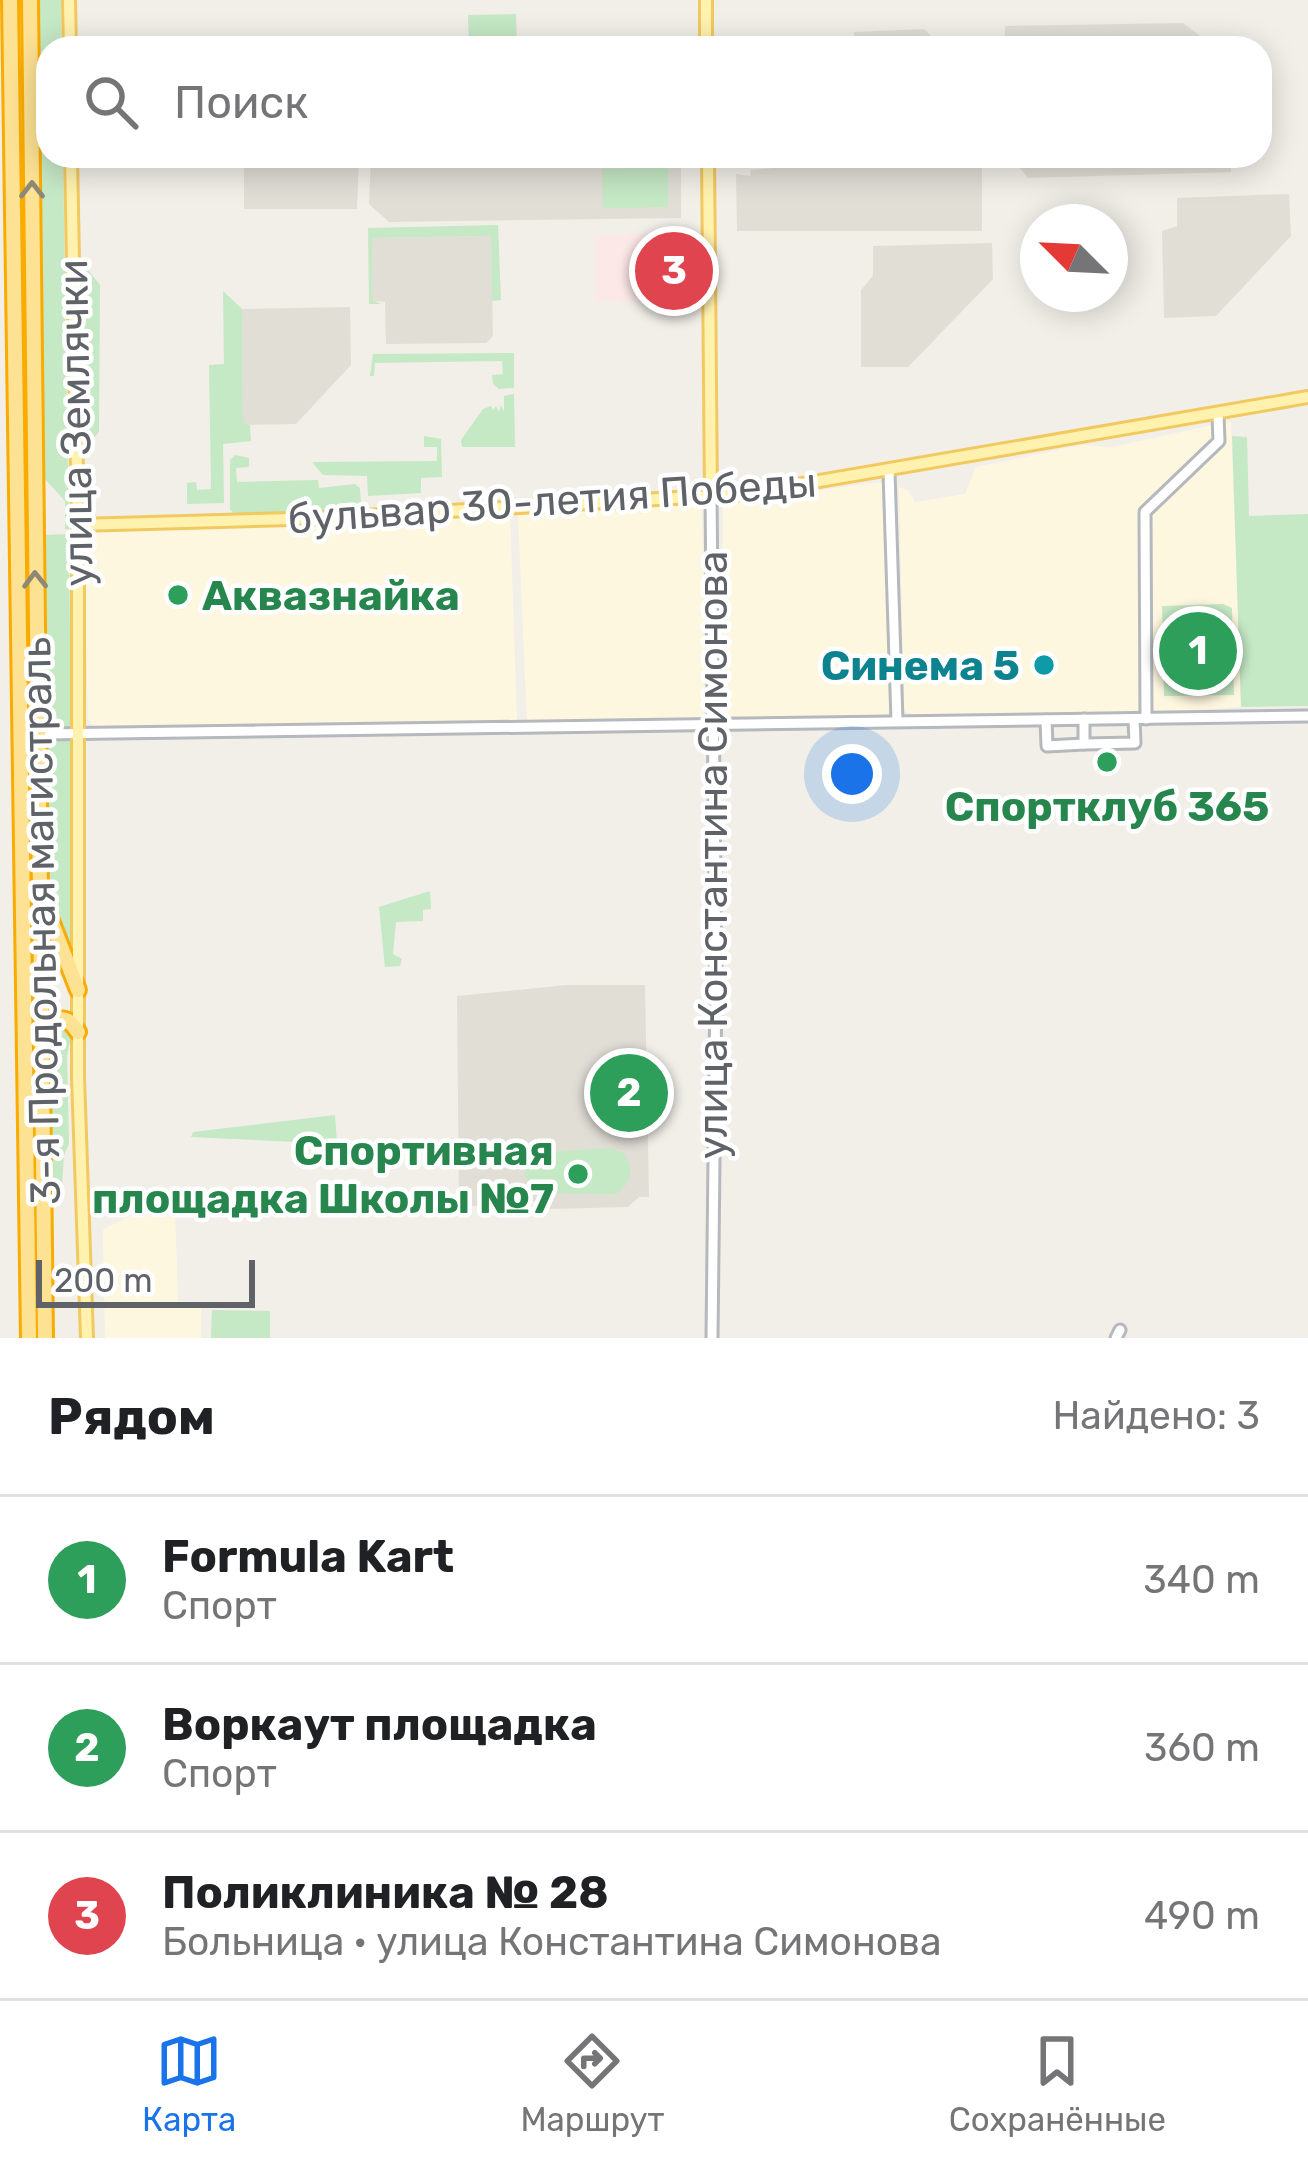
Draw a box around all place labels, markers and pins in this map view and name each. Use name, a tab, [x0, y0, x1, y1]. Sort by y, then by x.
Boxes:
pin: 3	[635, 226, 713, 316]
place label: Аквазнайка	[202, 571, 460, 621]
marker: Аквазнайка	[165, 582, 191, 608]
pin: 1	[1159, 606, 1237, 696]
place label: Синема 5	[821, 641, 1020, 691]
marker: Синема 5	[1031, 652, 1057, 678]
marker: Спортклуб 365	[1094, 749, 1120, 775]
place label: Спортклуб 365	[945, 782, 1269, 832]
pin: 2	[590, 1048, 668, 1138]
place label: Спортивная площадка Школы №7	[92, 1126, 554, 1224]
marker: Спортивная площадка Школы №7	[565, 1161, 591, 1187]

